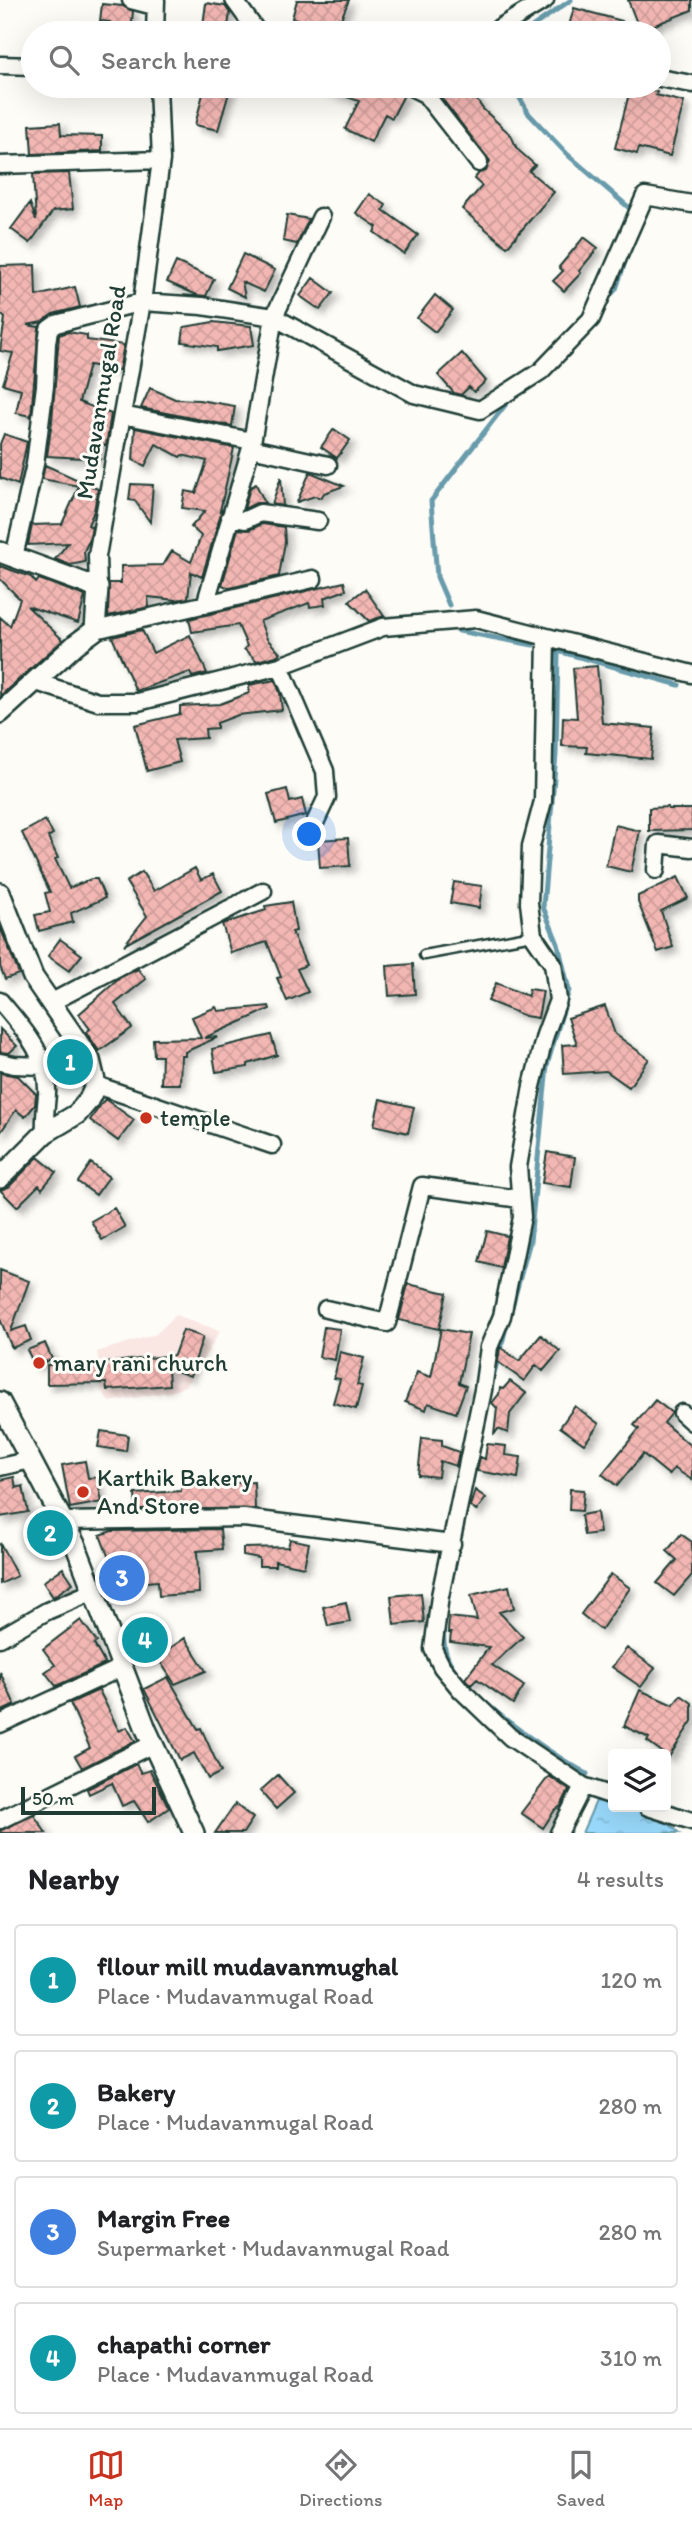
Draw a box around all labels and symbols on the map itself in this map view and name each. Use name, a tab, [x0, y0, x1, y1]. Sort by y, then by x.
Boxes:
street label: Mudavanmugal Road	[69, 283, 132, 501]
your location	[292, 817, 326, 851]
pin: 1	[47, 1036, 93, 1088]
place label: temple	[160, 1103, 231, 1132]
marker: temple	[138, 1110, 154, 1126]
place label: mary rani church	[53, 1348, 228, 1377]
marker: mary rani church	[31, 1355, 47, 1371]
place label: Karthik Bakery And Store	[97, 1463, 253, 1520]
marker: Karthik Bakery And Store	[75, 1484, 91, 1500]
pin: 2	[27, 1507, 73, 1559]
pin: 3	[99, 1552, 145, 1604]
pin: 4	[122, 1614, 168, 1666]
scale bar	[21, 1784, 156, 1816]

